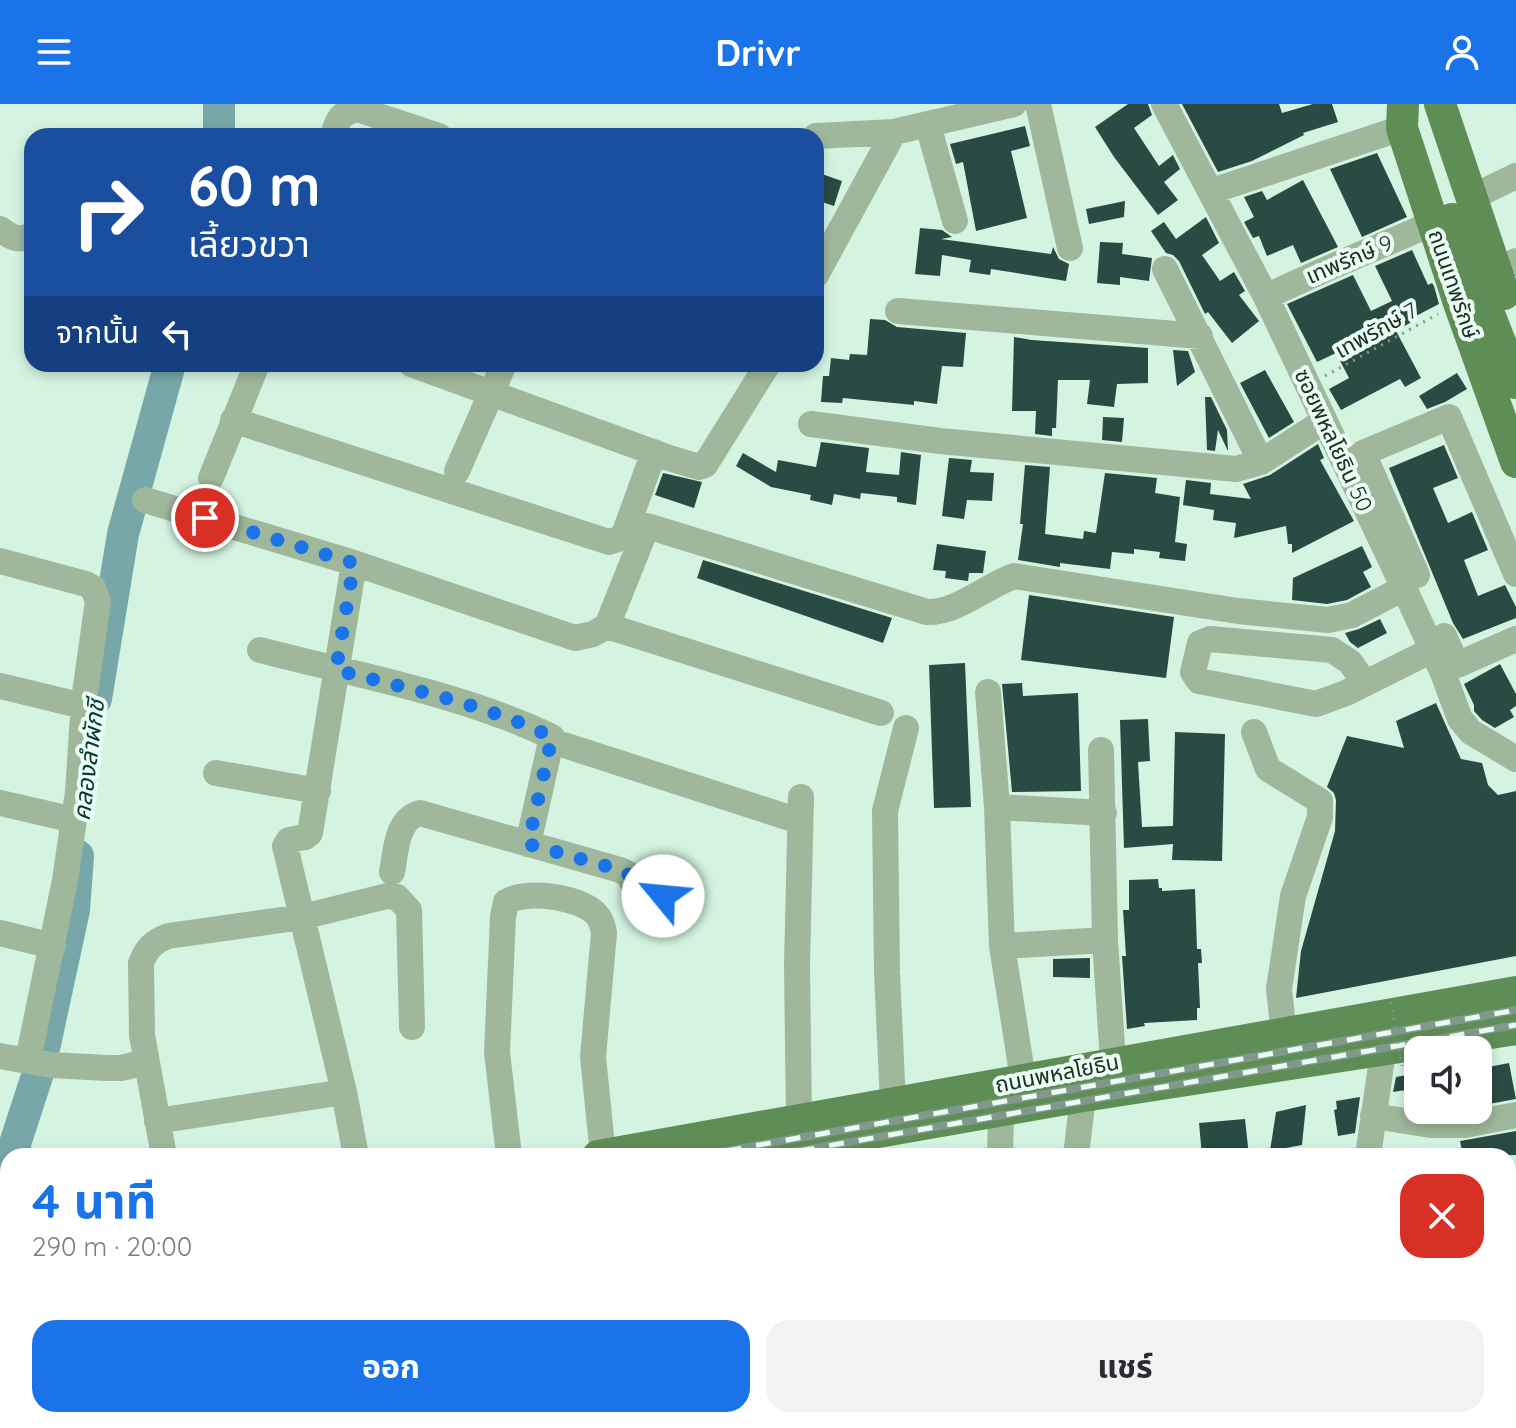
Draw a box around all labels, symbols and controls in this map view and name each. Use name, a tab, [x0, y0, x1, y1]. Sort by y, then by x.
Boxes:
icon: menu	[32, 30, 76, 74]
text: Drivr	[715, 30, 801, 75]
icon: person	[1440, 30, 1484, 74]
text: 60 m	[188, 150, 321, 220]
icon: right	[56, 160, 160, 264]
text: เลี้ยวขวา	[188, 221, 310, 266]
street label: ถนนเทพรักษ์	[1422, 226, 1486, 342]
street label: เทพรักษ์ 9	[1301, 228, 1397, 290]
street label: เทพรักษ์ 7	[1330, 296, 1422, 364]
icon: left	[155, 312, 199, 356]
text: จากนั้น	[56, 313, 139, 351]
street label: ซอยพหลโยธิน 50	[1289, 364, 1379, 516]
pin	[171, 484, 239, 552]
icon: arrive	[183, 496, 227, 540]
water label: คลองลำผักชี	[66, 694, 111, 822]
position arrow	[621, 854, 705, 938]
map controls	[1404, 1036, 1492, 1124]
button: sound	[1404, 1036, 1492, 1124]
street label: ถนนพหลโยธิน	[993, 1047, 1121, 1099]
text: 4 นาที	[32, 1170, 156, 1230]
button: close	[1400, 1174, 1484, 1258]
text: 290 m · 20:00	[32, 1230, 192, 1263]
button: ออก	[32, 1320, 750, 1412]
button: แชร์	[766, 1320, 1484, 1412]

